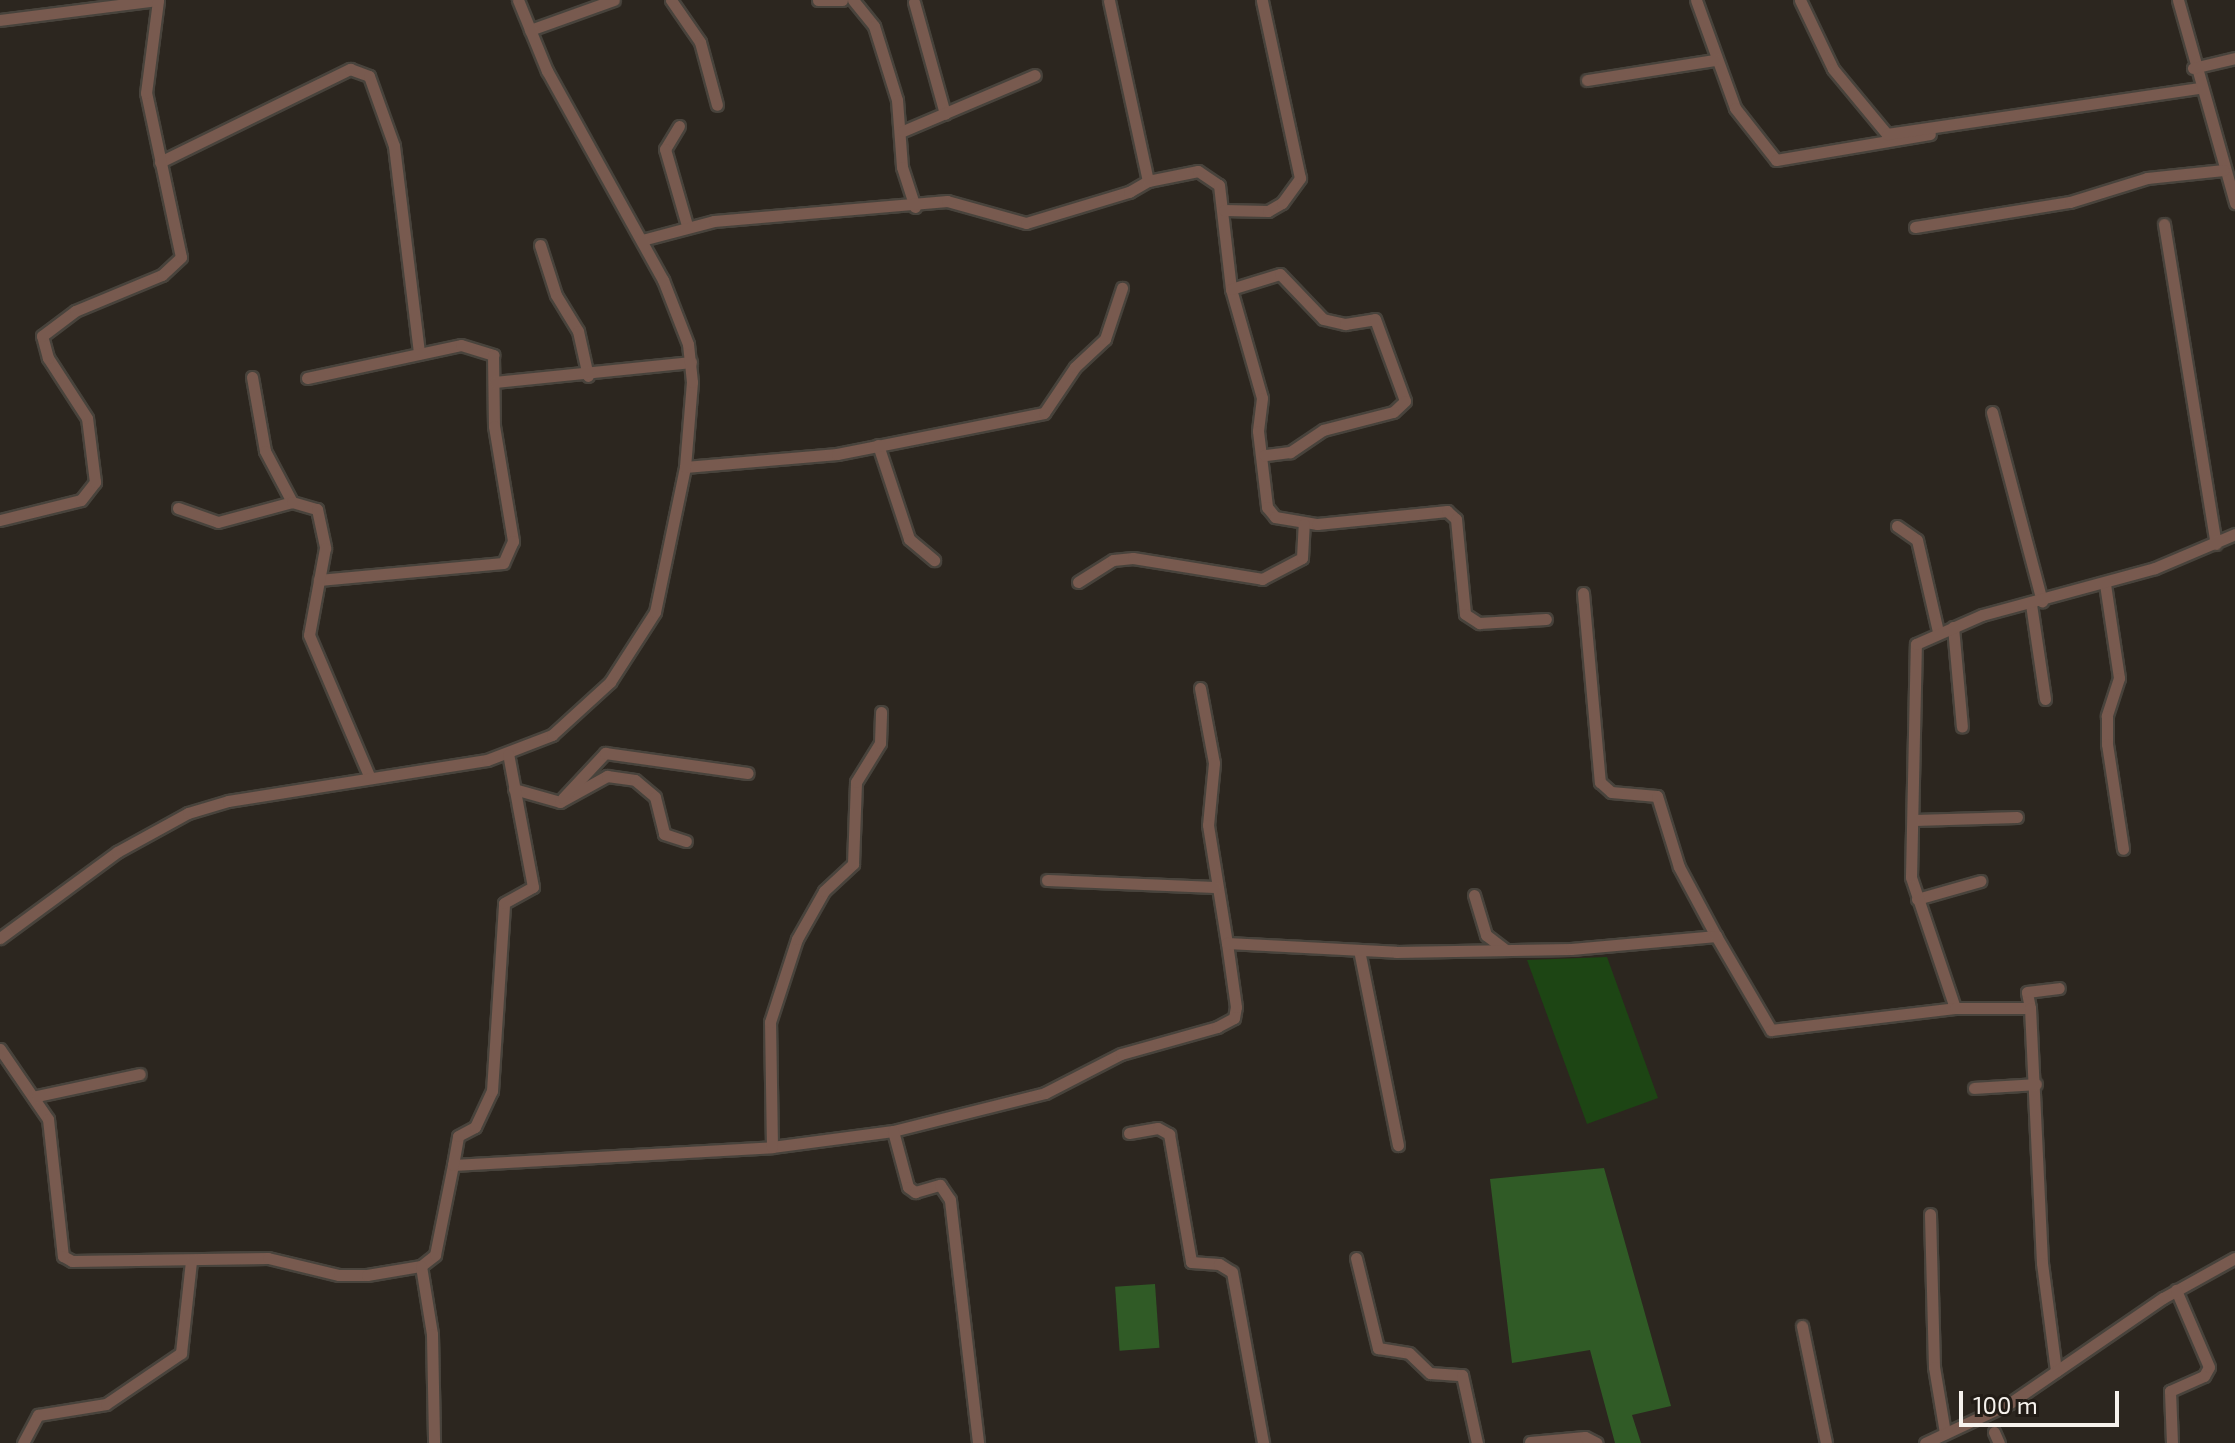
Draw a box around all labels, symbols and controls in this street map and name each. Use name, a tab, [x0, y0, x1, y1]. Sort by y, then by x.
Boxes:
scale bar	[1963, 1375, 2123, 1425]
text: 100 m	[1973, 1390, 2038, 1419]

